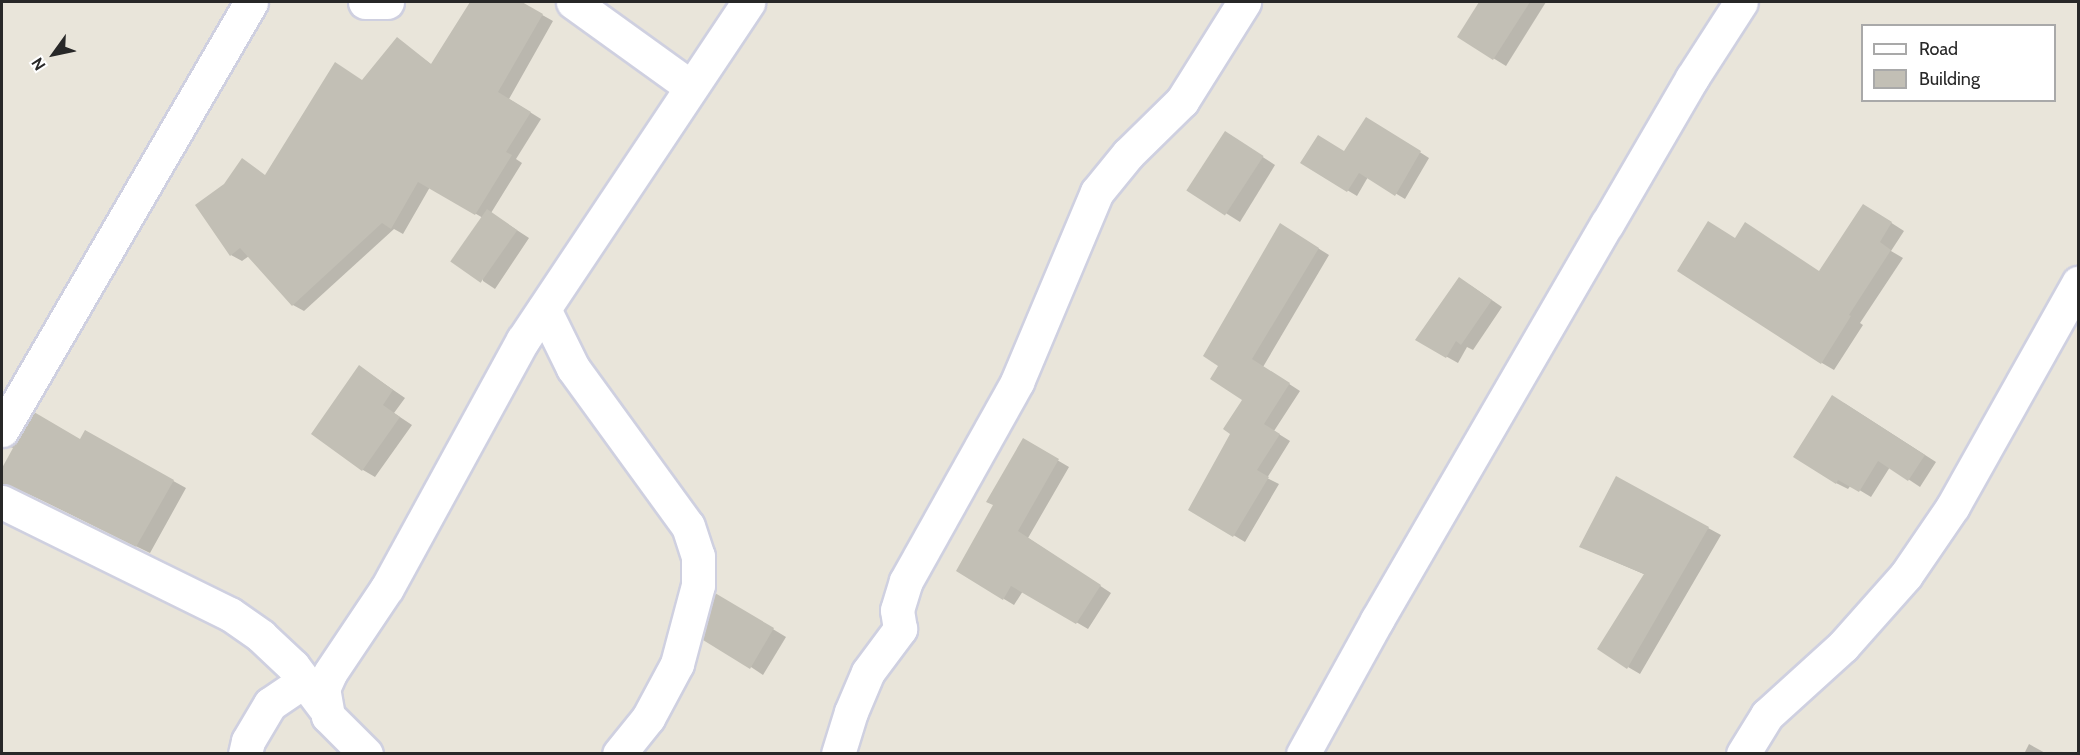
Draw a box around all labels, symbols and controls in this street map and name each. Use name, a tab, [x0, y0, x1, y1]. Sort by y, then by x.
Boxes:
north arrow	[24, 24, 84, 84]
legend	[1861, 24, 2056, 102]
text: Road	[1919, 38, 1958, 60]
text: N	[27, 54, 50, 74]
text: Building	[1919, 68, 1980, 90]

